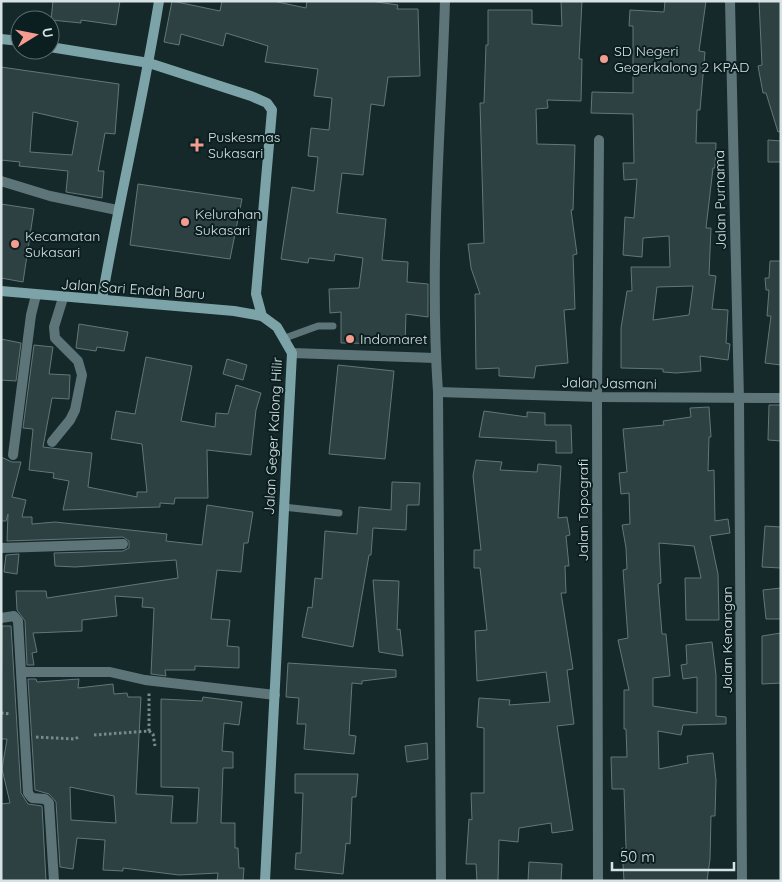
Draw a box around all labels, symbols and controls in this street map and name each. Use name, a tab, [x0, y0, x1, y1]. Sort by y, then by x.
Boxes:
north arrow	[10, 10, 60, 60]
text: U	[38, 26, 58, 39]
place label: SD Negeri Gegerkalong 2 KPAD	[614, 42, 749, 76]
marker: SD Negeri Gegerkalong 2 KPAD	[598, 53, 610, 65]
place label: Puskesmas Sukasari	[208, 128, 280, 162]
marker: Puskesmas Sukasari	[190, 138, 204, 152]
street label: Jalan Purnama	[710, 150, 730, 250]
place label: Kelurahan Sukasari	[195, 205, 261, 239]
marker: Kelurahan Sukasari	[179, 216, 191, 228]
place label: Kecamatan Sukasari	[25, 227, 100, 261]
marker: Kecamatan Sukasari	[9, 238, 21, 250]
street label: Jalan Sari Endah Baru	[60, 275, 206, 303]
place label: Indomaret	[360, 330, 428, 348]
marker: Indomaret	[344, 333, 356, 345]
street label: Jalan Geger Kalong Hilir	[260, 356, 286, 515]
street label: Jalan Jasmani	[561, 373, 657, 393]
street label: Jalan Topografi	[574, 459, 592, 561]
street label: Jalan Kenangan	[718, 586, 736, 694]
scale bar	[612, 840, 734, 872]
text: 50 m	[620, 847, 655, 866]

